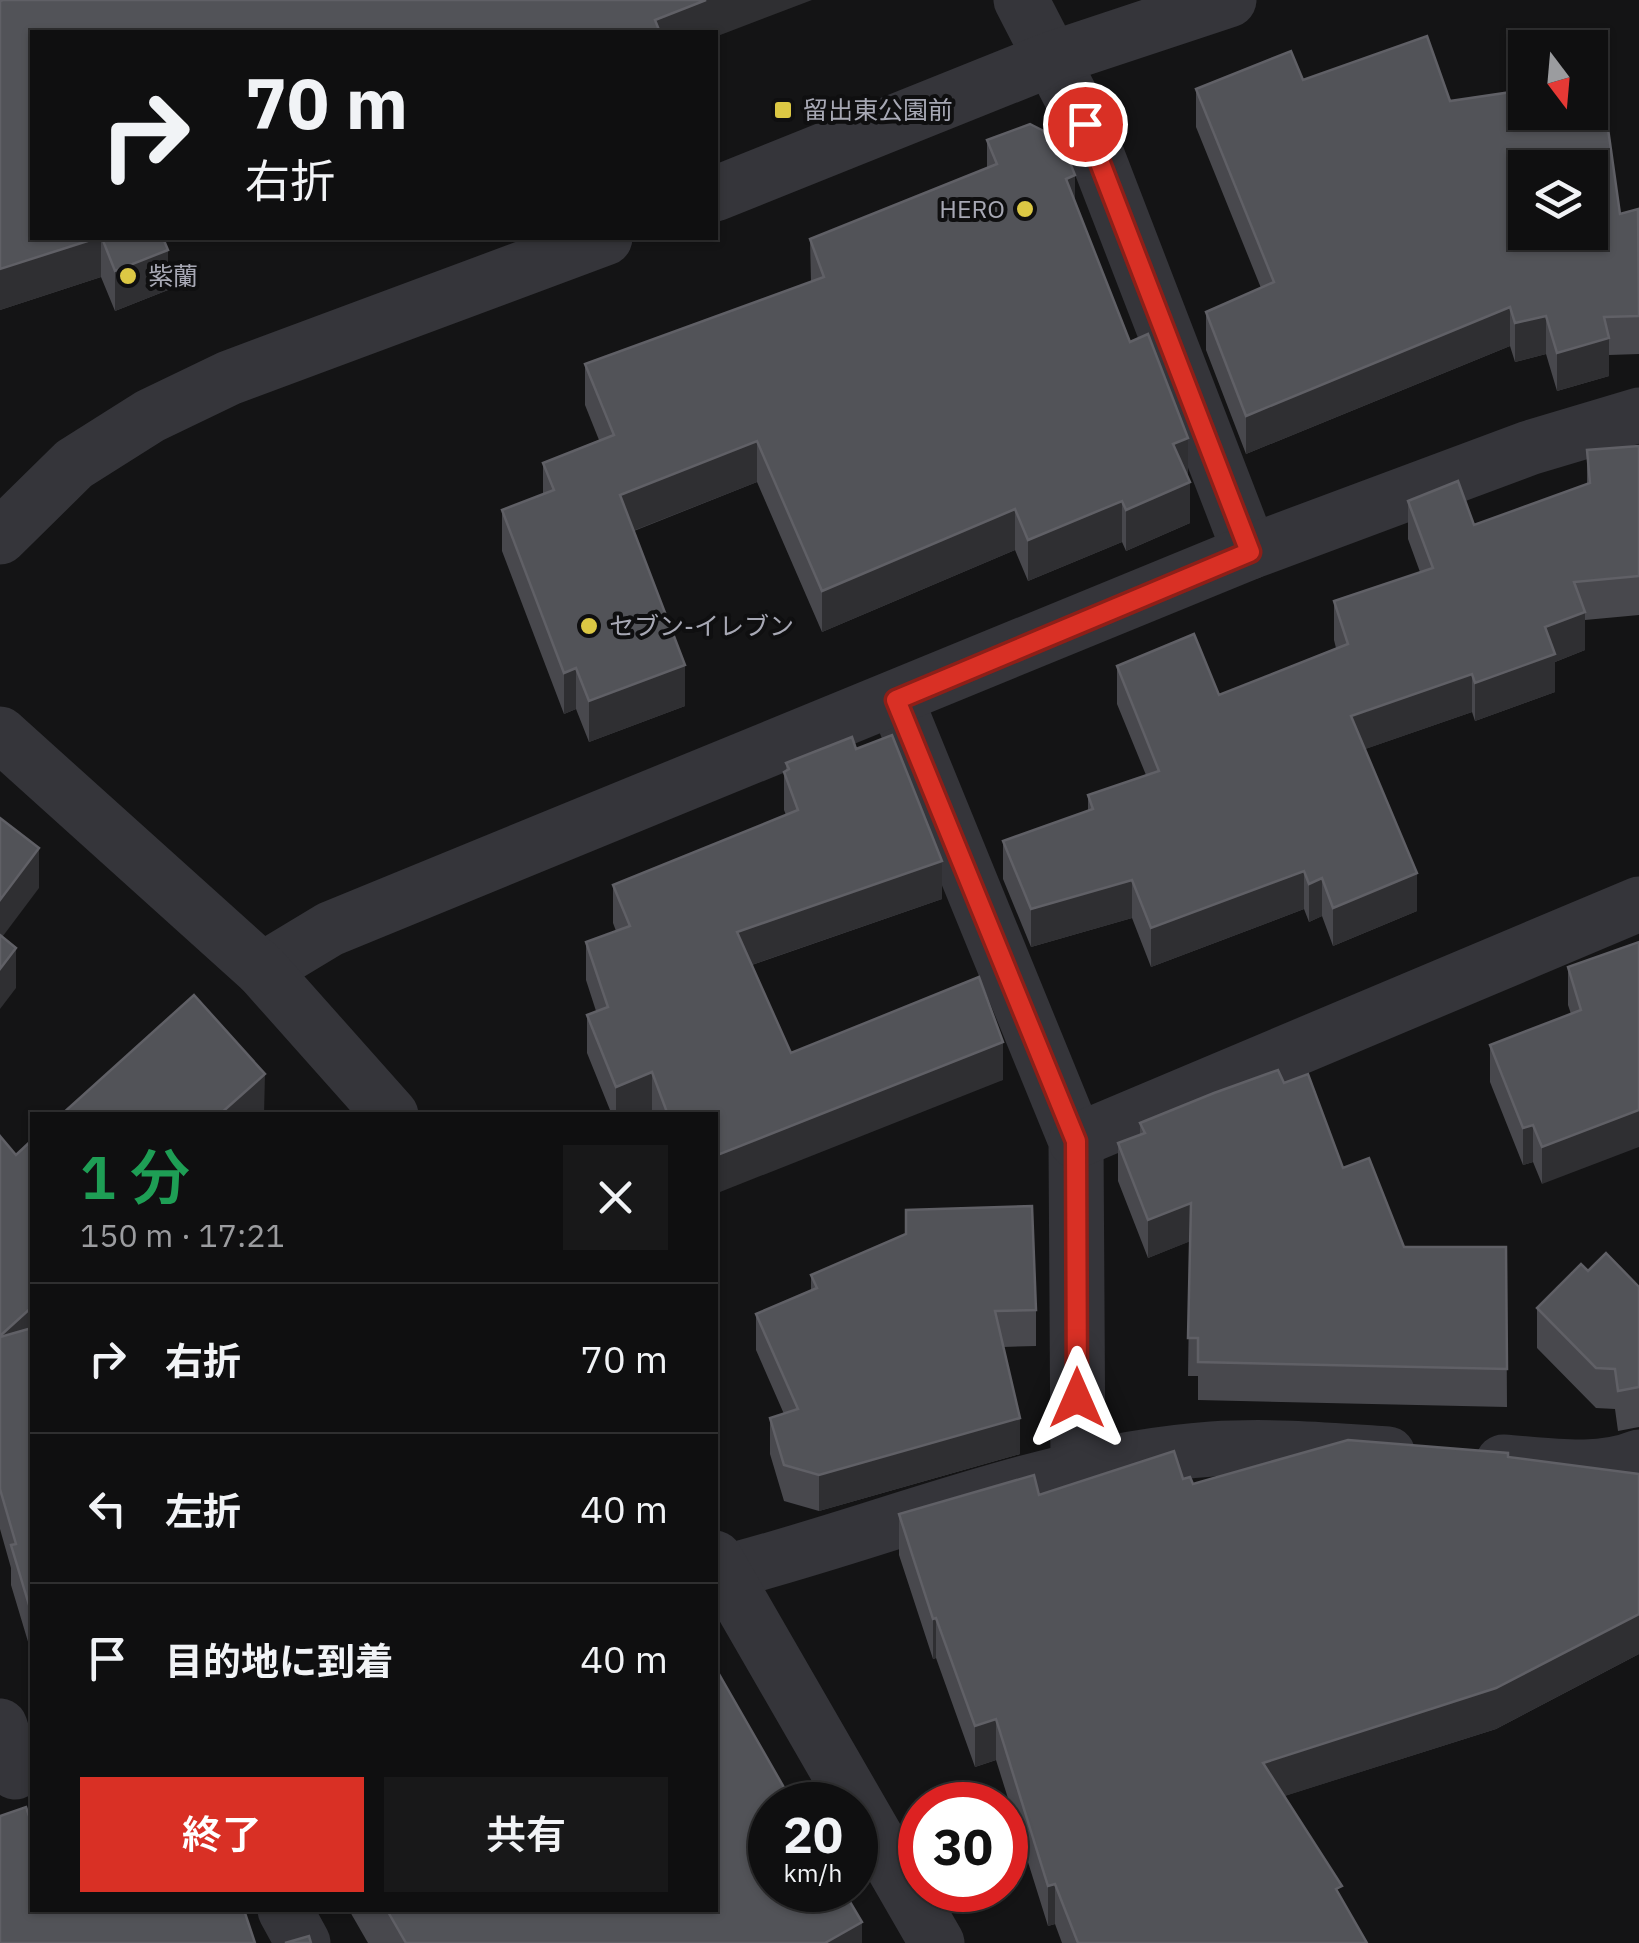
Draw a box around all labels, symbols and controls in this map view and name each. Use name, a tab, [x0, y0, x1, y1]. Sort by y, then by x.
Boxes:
north arrow	[1508, 30, 1608, 130]
map controls	[1508, 30, 1608, 250]
text: 70 m	[245, 57, 408, 148]
icon: right	[80, 70, 210, 200]
pin	[1043, 82, 1128, 167]
place label: 留出東公園前	[803, 93, 953, 126]
icon: arrive	[1058, 97, 1113, 152]
marker: 留出東公園前	[772, 99, 794, 121]
button: layers	[1508, 150, 1608, 250]
text: 右折	[245, 151, 335, 209]
place label: HERO	[939, 192, 1005, 225]
marker: HERO	[1014, 198, 1036, 220]
place label: 紫蘭	[148, 259, 198, 292]
marker: 紫蘭	[117, 265, 139, 287]
place label: セブン-イレブン	[609, 609, 794, 642]
marker: セブン-イレブン	[578, 615, 600, 637]
text: 1 分	[80, 1137, 190, 1216]
button: close	[563, 1145, 668, 1250]
text: 150 m · 17:21	[80, 1214, 285, 1256]
icon: right	[80, 1331, 135, 1386]
text: 70 m	[580, 1334, 668, 1383]
text: 右折	[165, 1336, 241, 1385]
position arrow	[1025, 1346, 1129, 1450]
icon: left	[80, 1481, 135, 1536]
text: 40 m	[580, 1484, 668, 1533]
text: 左折	[165, 1486, 241, 1535]
icon: arrive	[80, 1631, 135, 1686]
text: 40 m	[580, 1634, 668, 1683]
text: 目的地に到着	[165, 1636, 393, 1685]
button: 終了	[80, 1777, 364, 1892]
button: 共有	[384, 1777, 668, 1892]
speed limit sign: 30	[898, 1782, 1028, 1912]
text: 20	[783, 1802, 843, 1867]
text: km/h	[784, 1856, 842, 1889]

